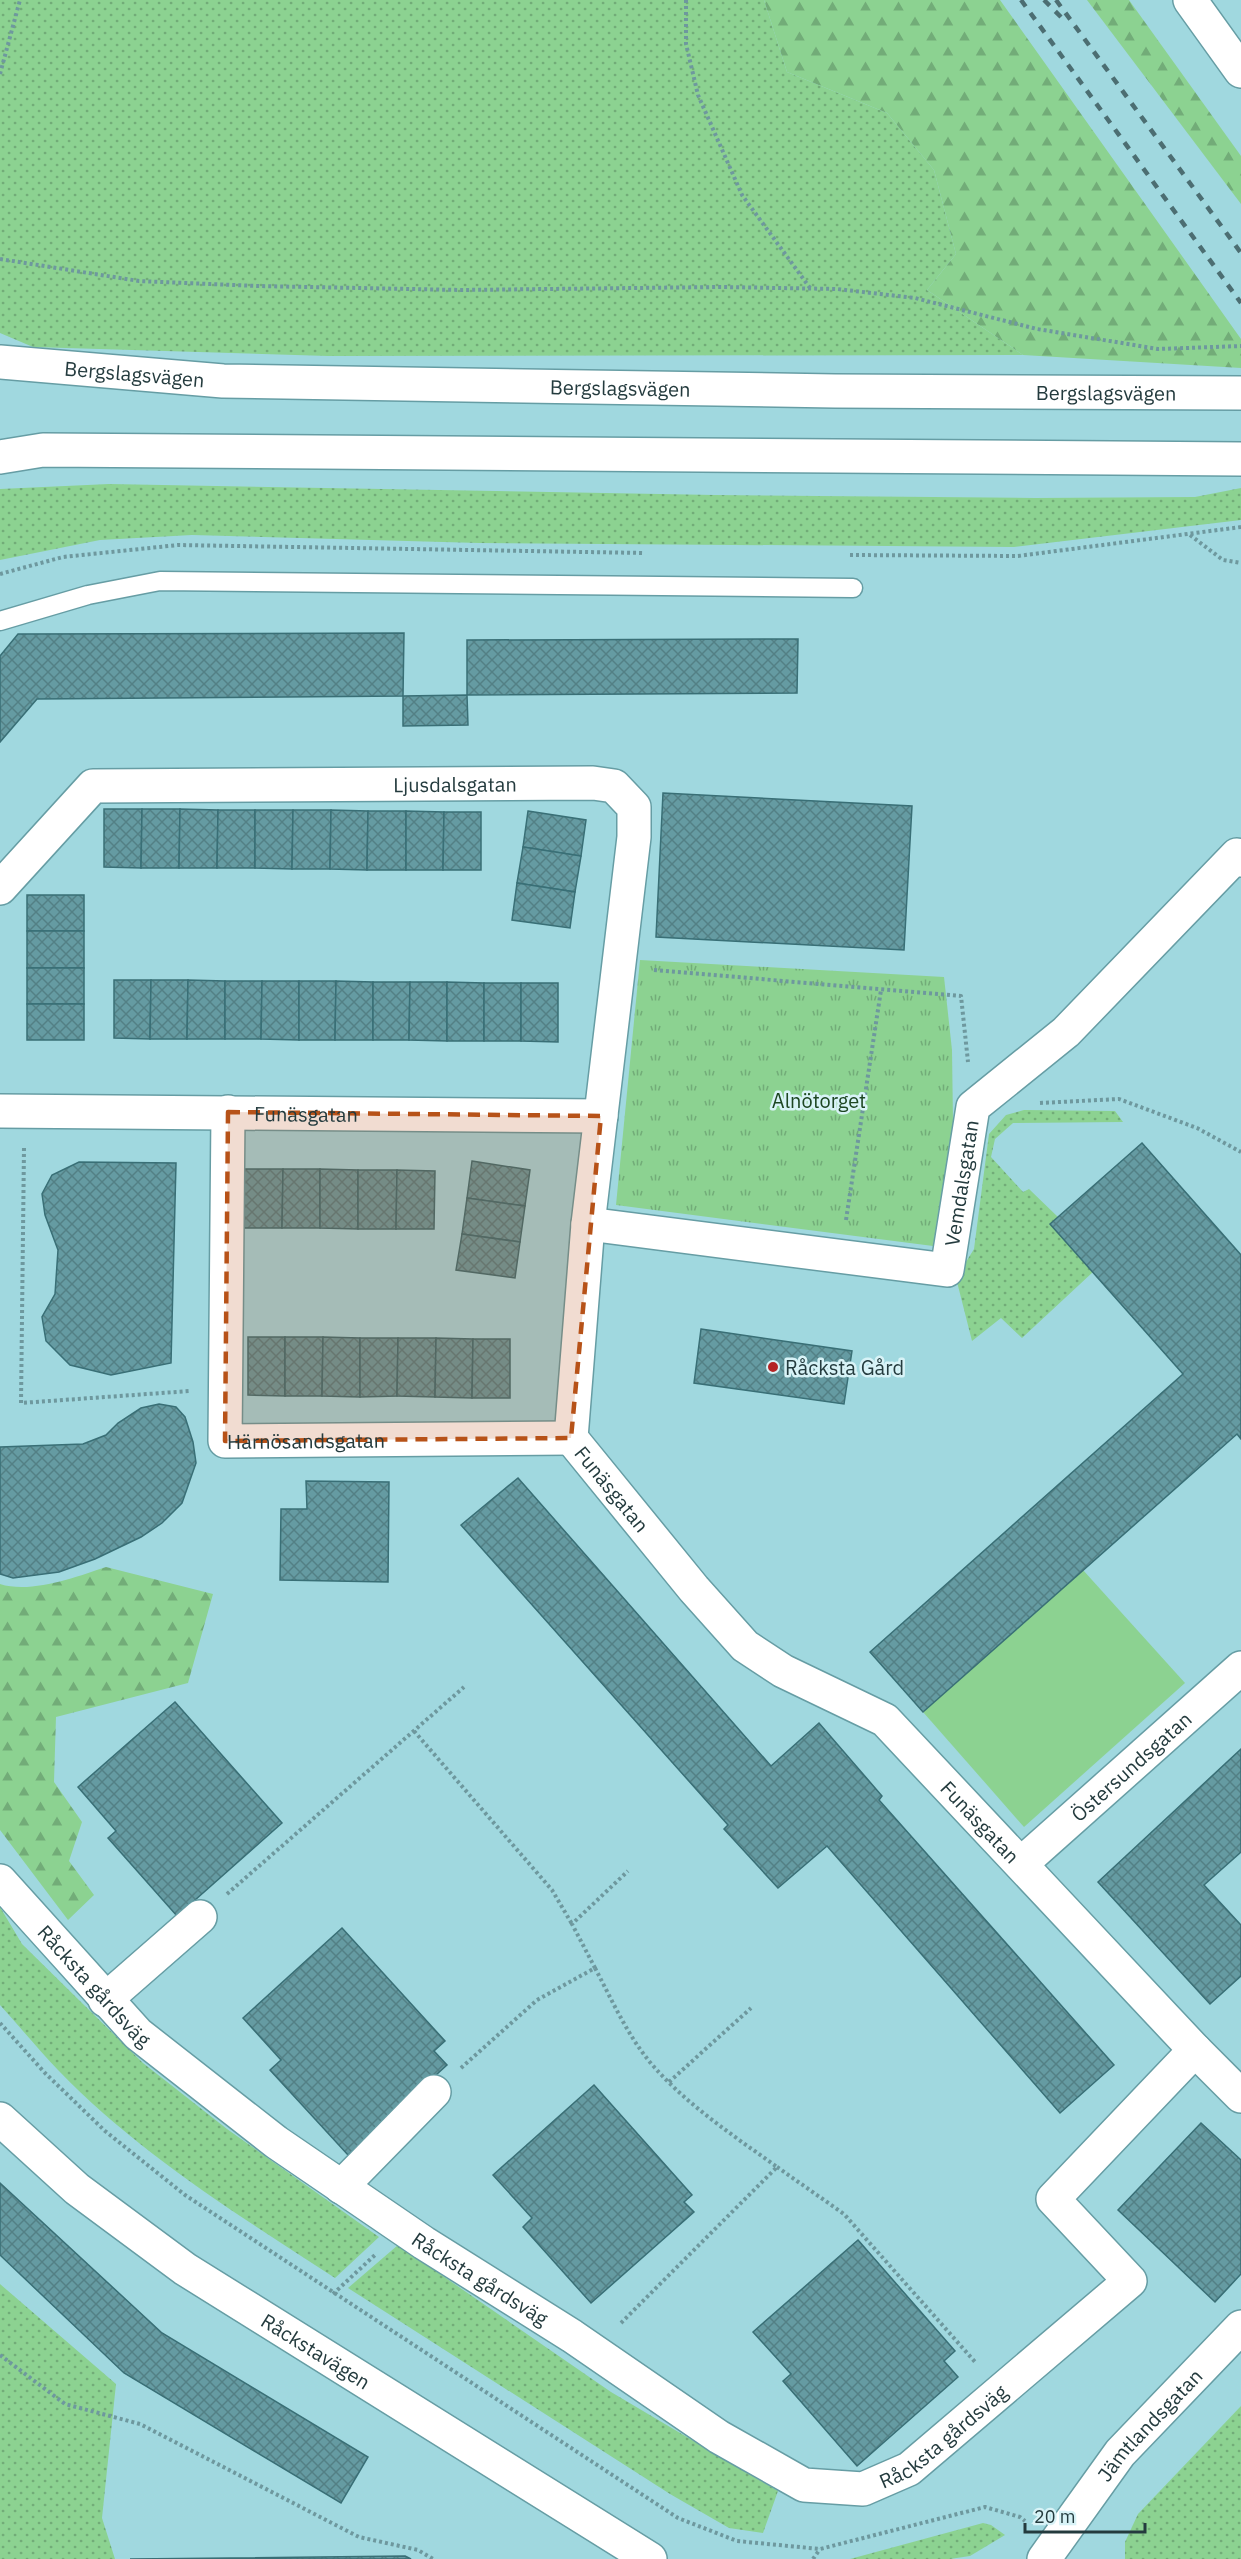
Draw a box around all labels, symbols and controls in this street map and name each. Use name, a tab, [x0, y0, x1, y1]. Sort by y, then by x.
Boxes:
street label: Bergslagsvägen	[63, 354, 206, 393]
street label: Bergslagsvägen	[550, 373, 691, 402]
street label: Bergslagsvägen	[1036, 378, 1176, 406]
street label: Ljusdalsgatan	[393, 770, 517, 798]
park label: Alnötorget	[772, 1087, 866, 1114]
street label: Funäsgatan	[254, 1100, 358, 1127]
street label: Vemdalsgatan	[937, 1118, 984, 1248]
place label: Råcksta Gård	[785, 1354, 904, 1381]
marker: Råcksta Gård	[766, 1360, 780, 1374]
street label: Härnösandsgatan	[227, 1426, 385, 1454]
street label: Funäsgatan	[569, 1440, 656, 1537]
street label: Östersundsgatan	[1065, 1705, 1197, 1827]
street label: Funäsgatan	[935, 1775, 1026, 1869]
street label: Råcksta gårdsväg	[32, 1919, 157, 2053]
street label: Råcksta gårdsväg	[407, 2225, 554, 2332]
street label: Råckstavägen	[256, 2307, 376, 2395]
street label: Jämtlandsgatan	[1091, 2362, 1208, 2487]
street label: Råcksta gårdsväg	[875, 2378, 1013, 2494]
scale bar	[1025, 2496, 1145, 2534]
text: 20 m	[1034, 2505, 1076, 2528]

